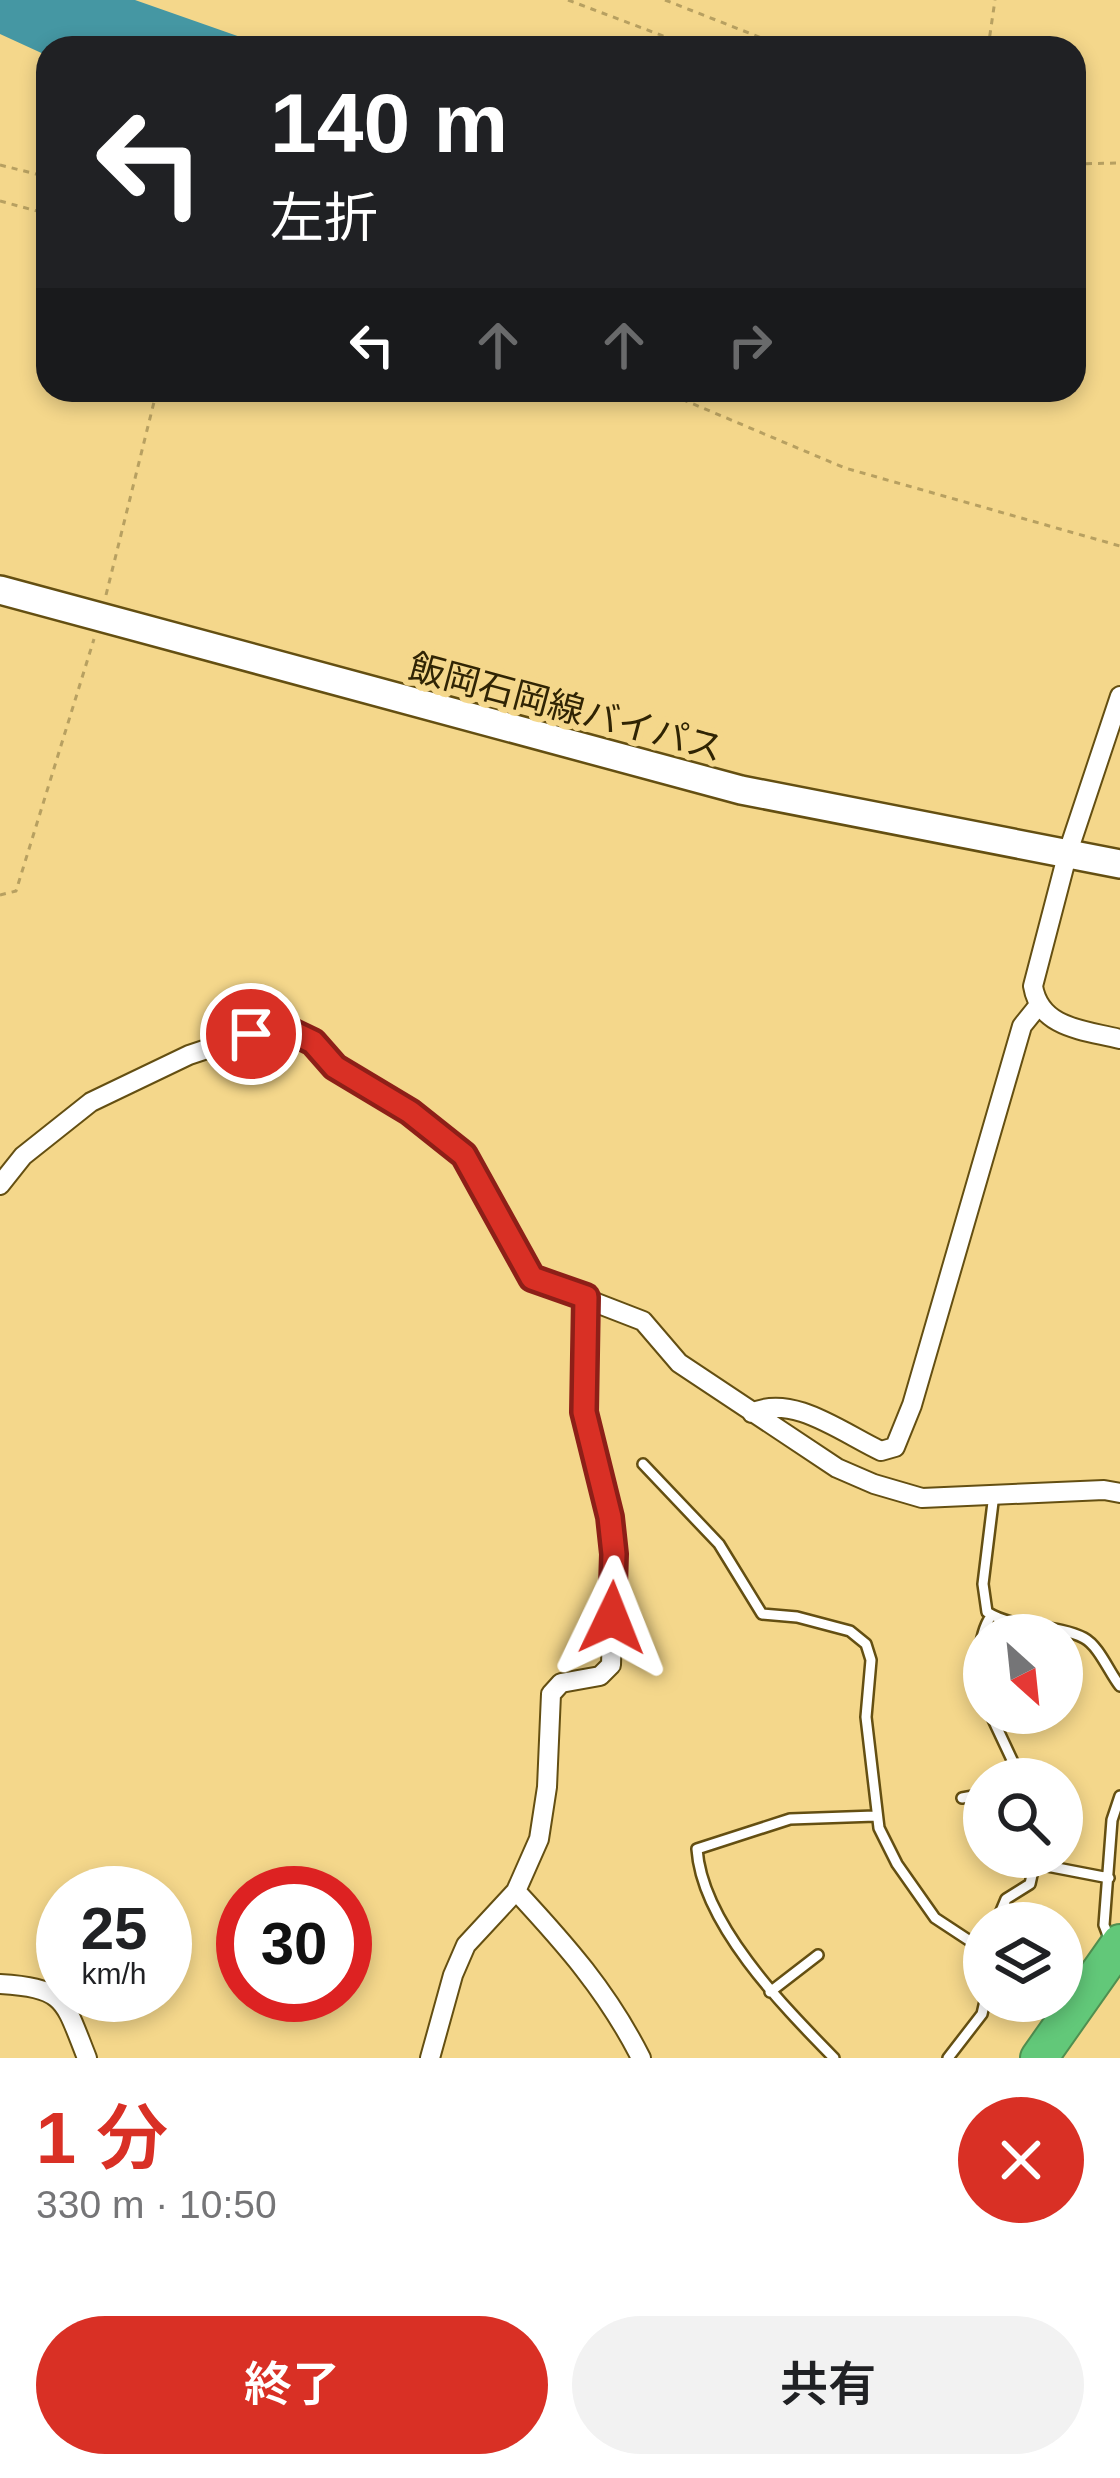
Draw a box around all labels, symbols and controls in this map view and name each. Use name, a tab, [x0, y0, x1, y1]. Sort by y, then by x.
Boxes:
text: 140 m	[270, 76, 508, 170]
icon: left	[72, 84, 228, 240]
text: 左折	[270, 188, 378, 248]
icon: left	[339, 312, 405, 378]
icon: ahead	[465, 312, 531, 378]
icon: ahead	[591, 312, 657, 378]
icon: right	[717, 312, 783, 378]
street label: 飯岡石岡線バイパス	[404, 646, 727, 769]
pin	[200, 983, 302, 1085]
icon: arrive	[218, 1001, 284, 1067]
position arrow	[549, 1555, 675, 1681]
north arrow	[963, 1614, 1083, 1734]
map controls	[963, 1614, 1083, 2022]
button: search	[963, 1758, 1083, 1878]
speed limit sign: 30	[216, 1866, 372, 2022]
text: 25	[81, 1895, 147, 1962]
button: layers	[963, 1902, 1083, 2022]
text: km/h	[81, 1957, 147, 1990]
button: close	[958, 2097, 1084, 2223]
text: 1 分	[36, 2098, 168, 2178]
text: 330 m · 10:50	[36, 2183, 277, 2226]
button: 終了	[36, 2316, 548, 2454]
button: 共有	[572, 2316, 1084, 2454]

